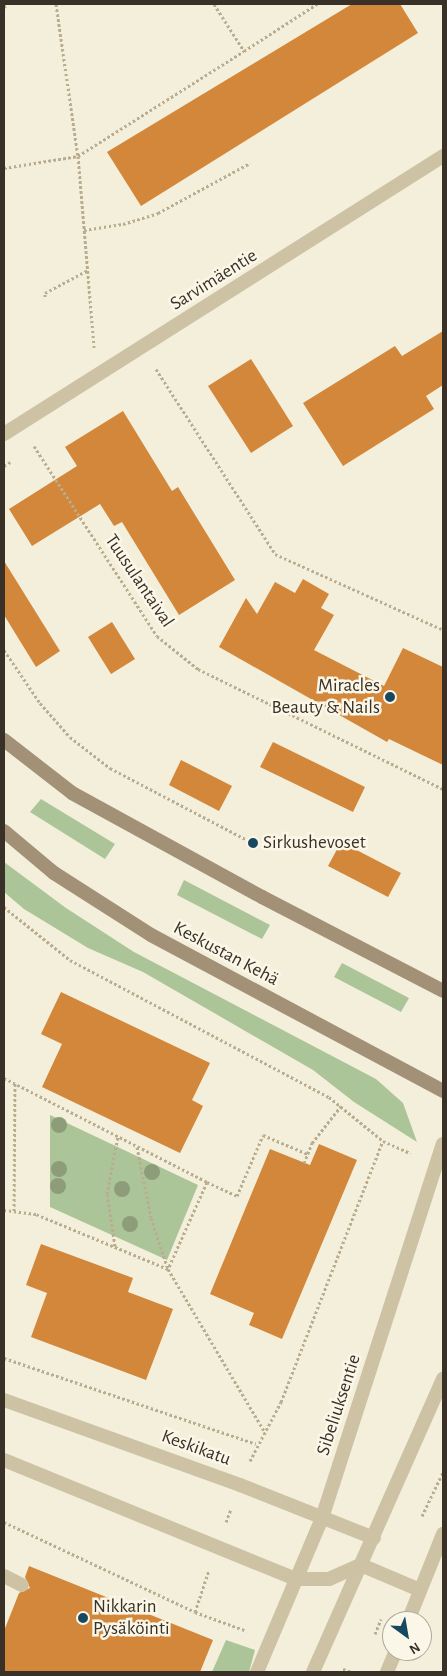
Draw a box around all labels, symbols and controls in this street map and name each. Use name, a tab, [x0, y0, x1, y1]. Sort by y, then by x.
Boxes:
street label: Sarvimäentie	[166, 244, 262, 316]
street label: Tuusulantaival	[99, 530, 179, 632]
place label: Miracles Beauty & Nails	[271, 675, 380, 719]
marker: Miracles Beauty & Nails	[384, 691, 396, 703]
place label: Sirkushevoset	[263, 832, 366, 854]
marker: Sirkushevoset	[247, 837, 259, 849]
street label: Keskustan Kehä	[169, 917, 283, 991]
street label: Sibeliuksentie	[312, 1352, 366, 1458]
street label: Keskikatu	[158, 1425, 234, 1471]
place label: Nikkarin Pysäköinti	[93, 1596, 170, 1640]
north arrow	[382, 1611, 432, 1661]
marker: Nikkarin Pysäköinti	[77, 1612, 89, 1624]
text: N	[407, 1639, 422, 1656]

